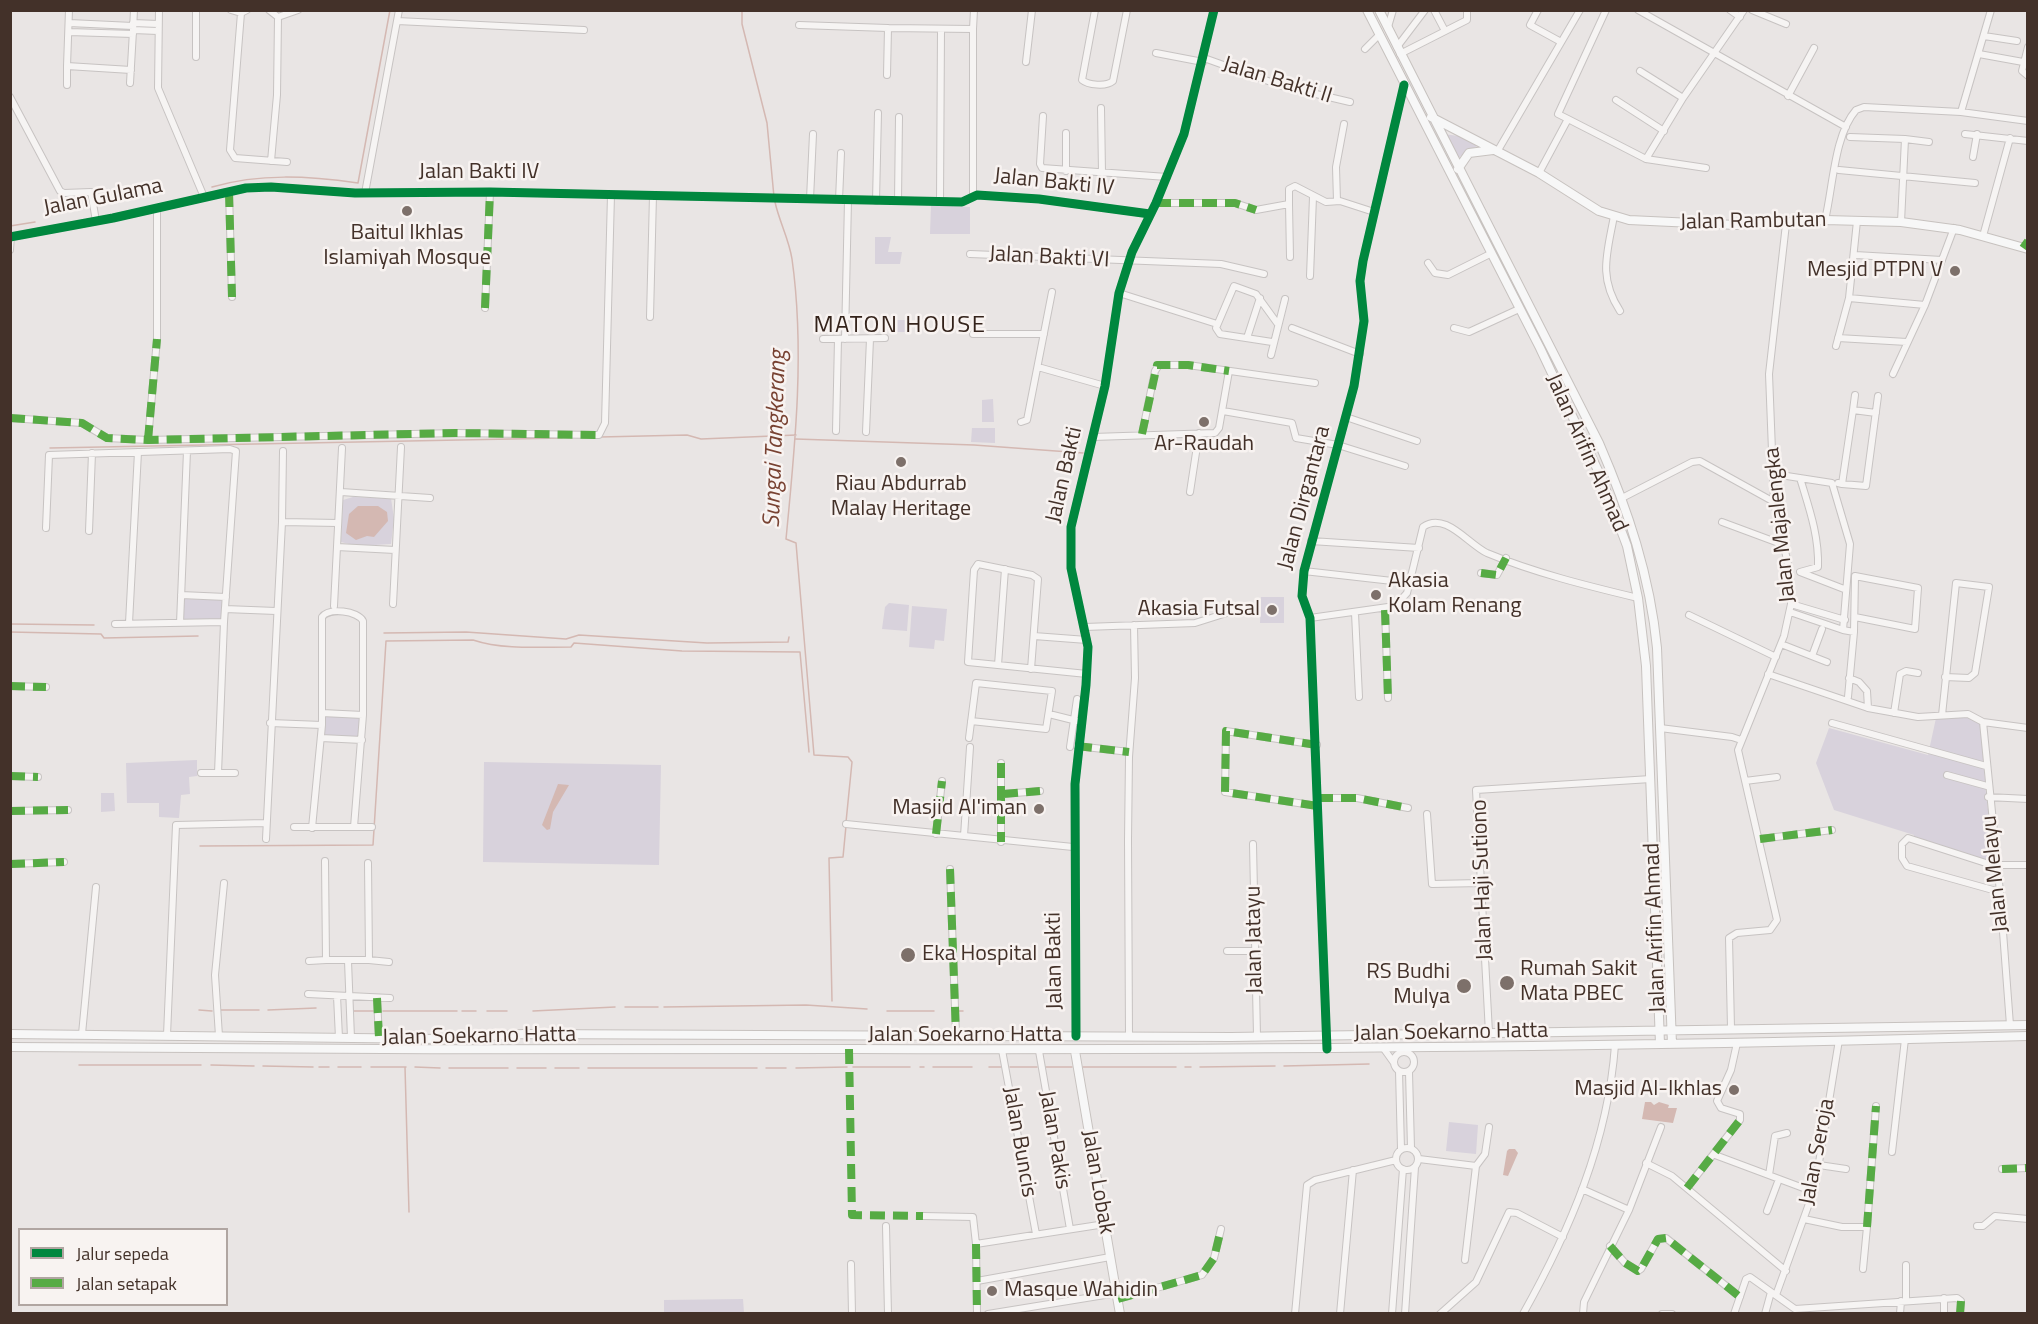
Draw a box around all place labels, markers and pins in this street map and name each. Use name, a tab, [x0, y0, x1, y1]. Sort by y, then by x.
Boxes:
marker: Baitul Ikhlas Islamiyah Mosque	[400, 204, 414, 218]
place label: Baitul Ikhlas Islamiyah Mosque	[323, 221, 491, 272]
place label: Mesjid PTPN V	[1807, 258, 1943, 284]
marker: Mesjid PTPN V	[1948, 264, 1962, 278]
marker: Ar-Raudah	[1197, 415, 1211, 429]
place label: Ar-Raudah	[1154, 432, 1254, 458]
marker: Riau Abdurrab Malay Heritage	[894, 455, 908, 469]
place label: Riau Abdurrab Malay Heritage	[831, 472, 971, 524]
place label: Akasia Kolam Renang	[1388, 569, 1522, 620]
marker: Akasia Kolam Renang	[1369, 588, 1383, 602]
place label: Akasia Futsal	[1138, 597, 1260, 623]
marker: Akasia Futsal	[1265, 603, 1279, 617]
place label: Masjid Al'iman	[892, 796, 1027, 822]
marker: Masjid Al'iman	[1032, 802, 1046, 816]
place label: Eka Hospital	[922, 942, 1037, 968]
marker: Eka Hospital	[899, 946, 917, 964]
place label: Rumah Sakit Mata PBEC	[1520, 957, 1637, 1008]
place label: RS Budhi Mulya	[1366, 960, 1450, 1011]
marker: Rumah Sakit Mata PBEC	[1498, 974, 1516, 992]
marker: RS Budhi Mulya	[1455, 977, 1473, 995]
place label: Masjid Al-Ikhlas	[1574, 1077, 1722, 1103]
marker: Masjid Al-Ikhlas	[1727, 1083, 1741, 1097]
place label: Masque Wahidin	[1004, 1278, 1158, 1304]
marker: Masque Wahidin	[985, 1284, 999, 1298]

